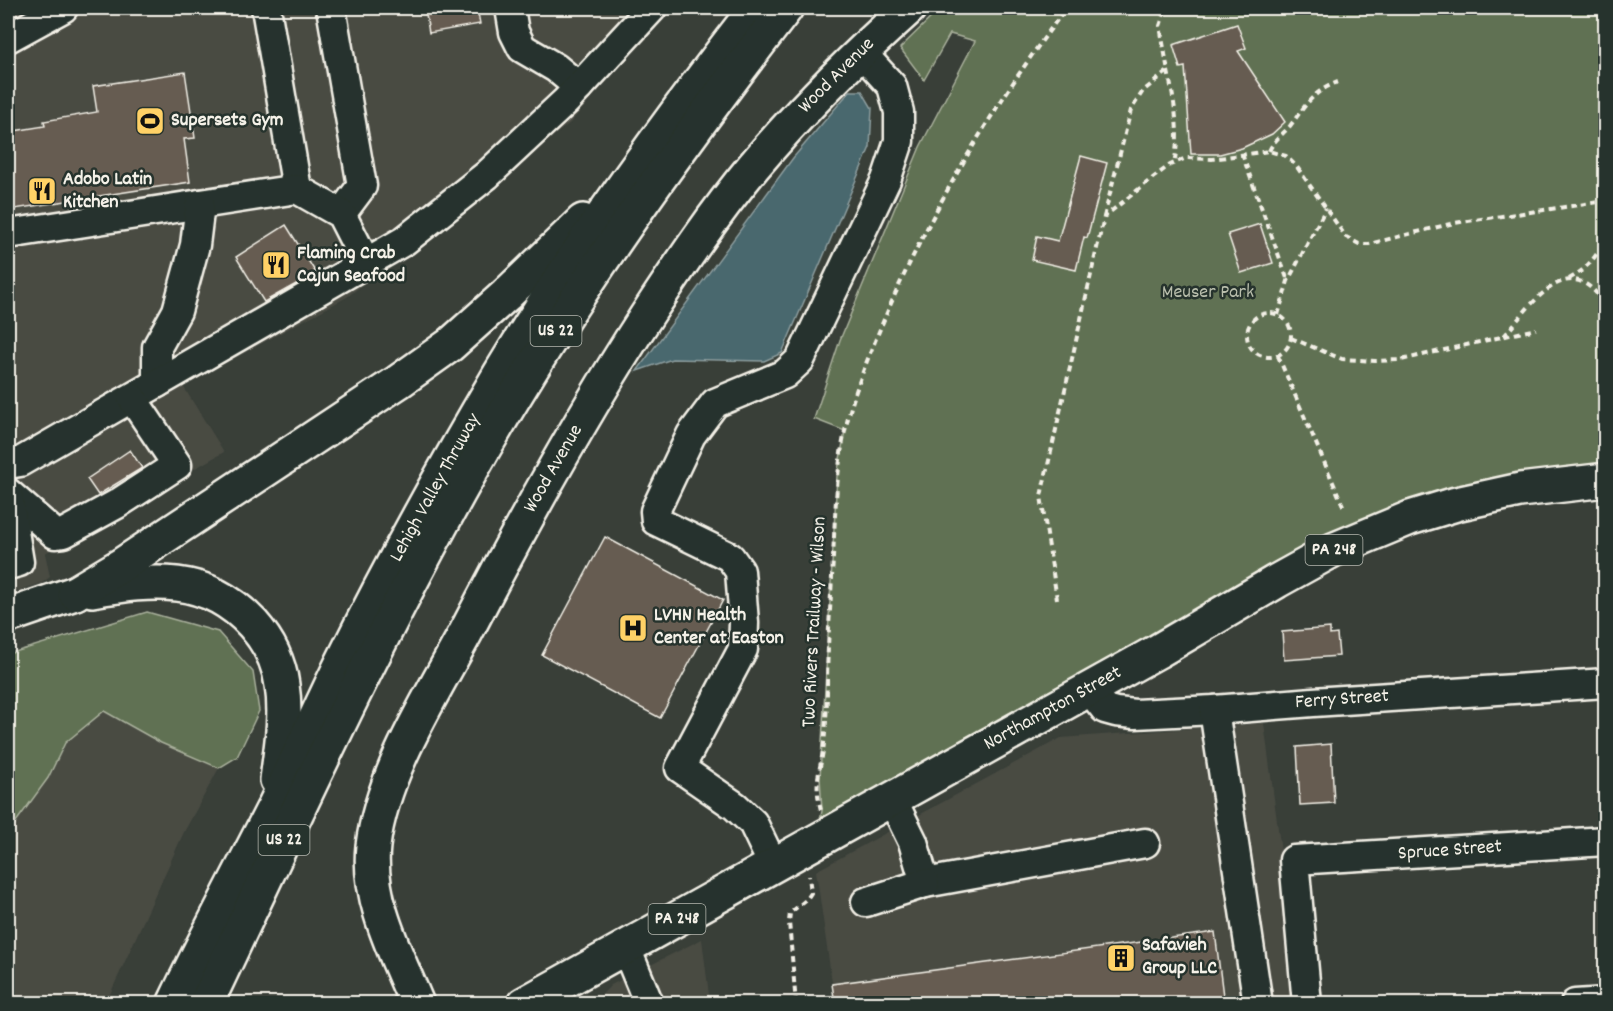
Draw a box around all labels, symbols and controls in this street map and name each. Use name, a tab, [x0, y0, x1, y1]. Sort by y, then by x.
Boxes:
street label: Wood Avenue	[792, 31, 882, 121]
sports icon: Supersets Gym	[134, 105, 166, 137]
place label: Supersets Gym	[171, 107, 284, 135]
place label: Adobo Latin Kitchen	[63, 166, 152, 217]
restaurant icon: Adobo Latin Kitchen	[26, 175, 58, 207]
place label: Flaming Crab Cajun Seafood	[297, 240, 405, 291]
restaurant icon: Flaming Crab Cajun Seafood	[260, 249, 292, 281]
park label: Meuser Park	[1162, 279, 1254, 307]
road number: US 22	[530, 316, 582, 346]
street label: Lehigh Valley Thruway	[384, 408, 489, 567]
street label: Wood Avenue	[517, 419, 591, 518]
street label: Two Rivers Trailway - Wilson	[795, 516, 835, 728]
road number: PA 248	[1306, 535, 1362, 565]
place label: LVHN Health Center at Easton	[654, 602, 784, 653]
hospital icon: LVHN Health Center at Easton	[617, 612, 649, 644]
street label: Northampton Street	[979, 659, 1127, 759]
street label: Ferry Street	[1294, 683, 1390, 717]
road number: US 22	[258, 825, 310, 855]
street label: Spruce Street	[1397, 833, 1503, 869]
road number: PA 248	[648, 904, 706, 934]
place label: Safavieh Group LLC	[1142, 932, 1217, 983]
building icon: Safavieh Group LLC	[1105, 942, 1137, 974]

